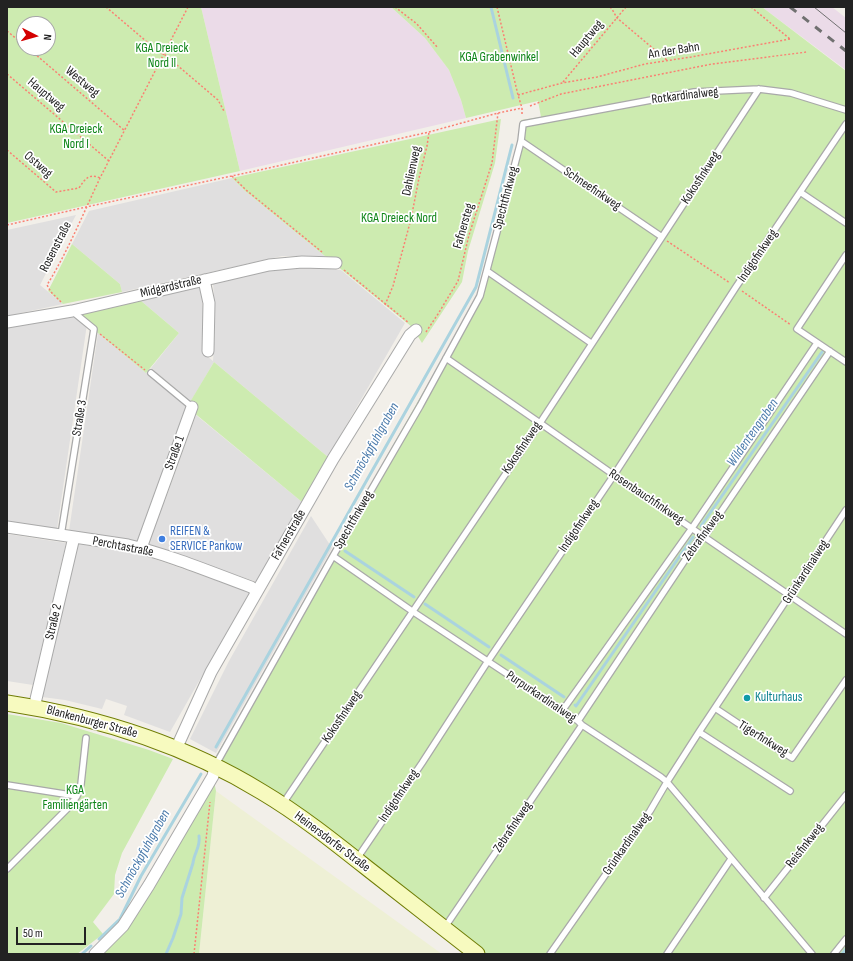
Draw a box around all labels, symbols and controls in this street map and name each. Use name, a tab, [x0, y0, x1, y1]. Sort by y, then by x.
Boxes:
north arrow	[16, 16, 56, 56]
street label: Hauptweg	[567, 17, 607, 61]
text: N	[41, 34, 54, 41]
street label: An der Bahn	[647, 39, 701, 63]
park label: KGA Dreieck Nord II	[136, 41, 188, 72]
park label: KGA Grabenwinkel	[460, 50, 538, 66]
street label: Westweg	[62, 63, 102, 101]
street label: Hauptweg	[24, 75, 68, 115]
street label: Rotkardinalweg	[651, 84, 719, 108]
park label: KGA Dreieck Nord I	[50, 122, 102, 153]
street label: Dahlienweg	[399, 145, 425, 197]
street label: Ostweg	[21, 148, 55, 182]
street label: Kokosfinkweg	[678, 149, 724, 207]
street label: Schneefinkweg	[560, 164, 624, 214]
street label: Spechtfinkweg	[490, 165, 522, 231]
street label: Fafnersteg	[450, 201, 478, 251]
park label: KGA Dreieck Nord	[361, 211, 437, 227]
street label: Rosenstraße	[37, 219, 75, 275]
street label: Indigofinkweg	[735, 227, 781, 285]
street label: Midgardstraße	[139, 272, 203, 302]
water label: Wildentengraben	[724, 396, 782, 470]
street label: Straße 3	[69, 399, 91, 437]
water label: Schmöckpfuhlgraben	[341, 400, 403, 494]
street label: Kokosfinkweg	[499, 419, 545, 477]
street label: Straße 1	[162, 434, 188, 472]
street label: Rosenbauchfinkweg	[606, 466, 686, 528]
street label: Spechtfinkweg	[331, 488, 377, 552]
street label: Indigofinkweg	[556, 497, 602, 555]
street label: Fafnerstraße	[268, 507, 310, 563]
street label: Zebrafinkweg	[680, 508, 726, 564]
place label: REIFEN & SERVICE Pankow	[170, 524, 242, 555]
street label: Perchtastraße	[91, 533, 155, 561]
marker: REIFEN & SERVICE Pankow	[157, 534, 167, 544]
street label: Grünkardinalweg	[780, 537, 832, 607]
street label: Straße 2	[42, 603, 66, 641]
street label: Purpurkardinalweg	[503, 668, 579, 726]
street label: Kokosfinkweg	[319, 688, 365, 746]
place label: Kulturhaus	[755, 690, 802, 706]
marker: Kulturhaus	[742, 693, 752, 703]
street label: Blankenburger Straße	[45, 702, 139, 742]
street label: Tigerfinkweg	[735, 718, 791, 760]
street label: Indigofinkweg	[376, 767, 422, 825]
park label: KGA Familiengärten	[43, 783, 107, 814]
street label: Zebrafinkweg	[490, 799, 536, 855]
water label: Schmöckpfuhlgraben	[112, 807, 174, 901]
street label: Heinersdorfer Straße	[291, 808, 373, 876]
street label: Grünkardinalweg	[600, 810, 654, 878]
street label: Reisfinkweg	[783, 821, 827, 871]
scale bar	[18, 919, 88, 945]
text: 50 m	[23, 926, 43, 941]

